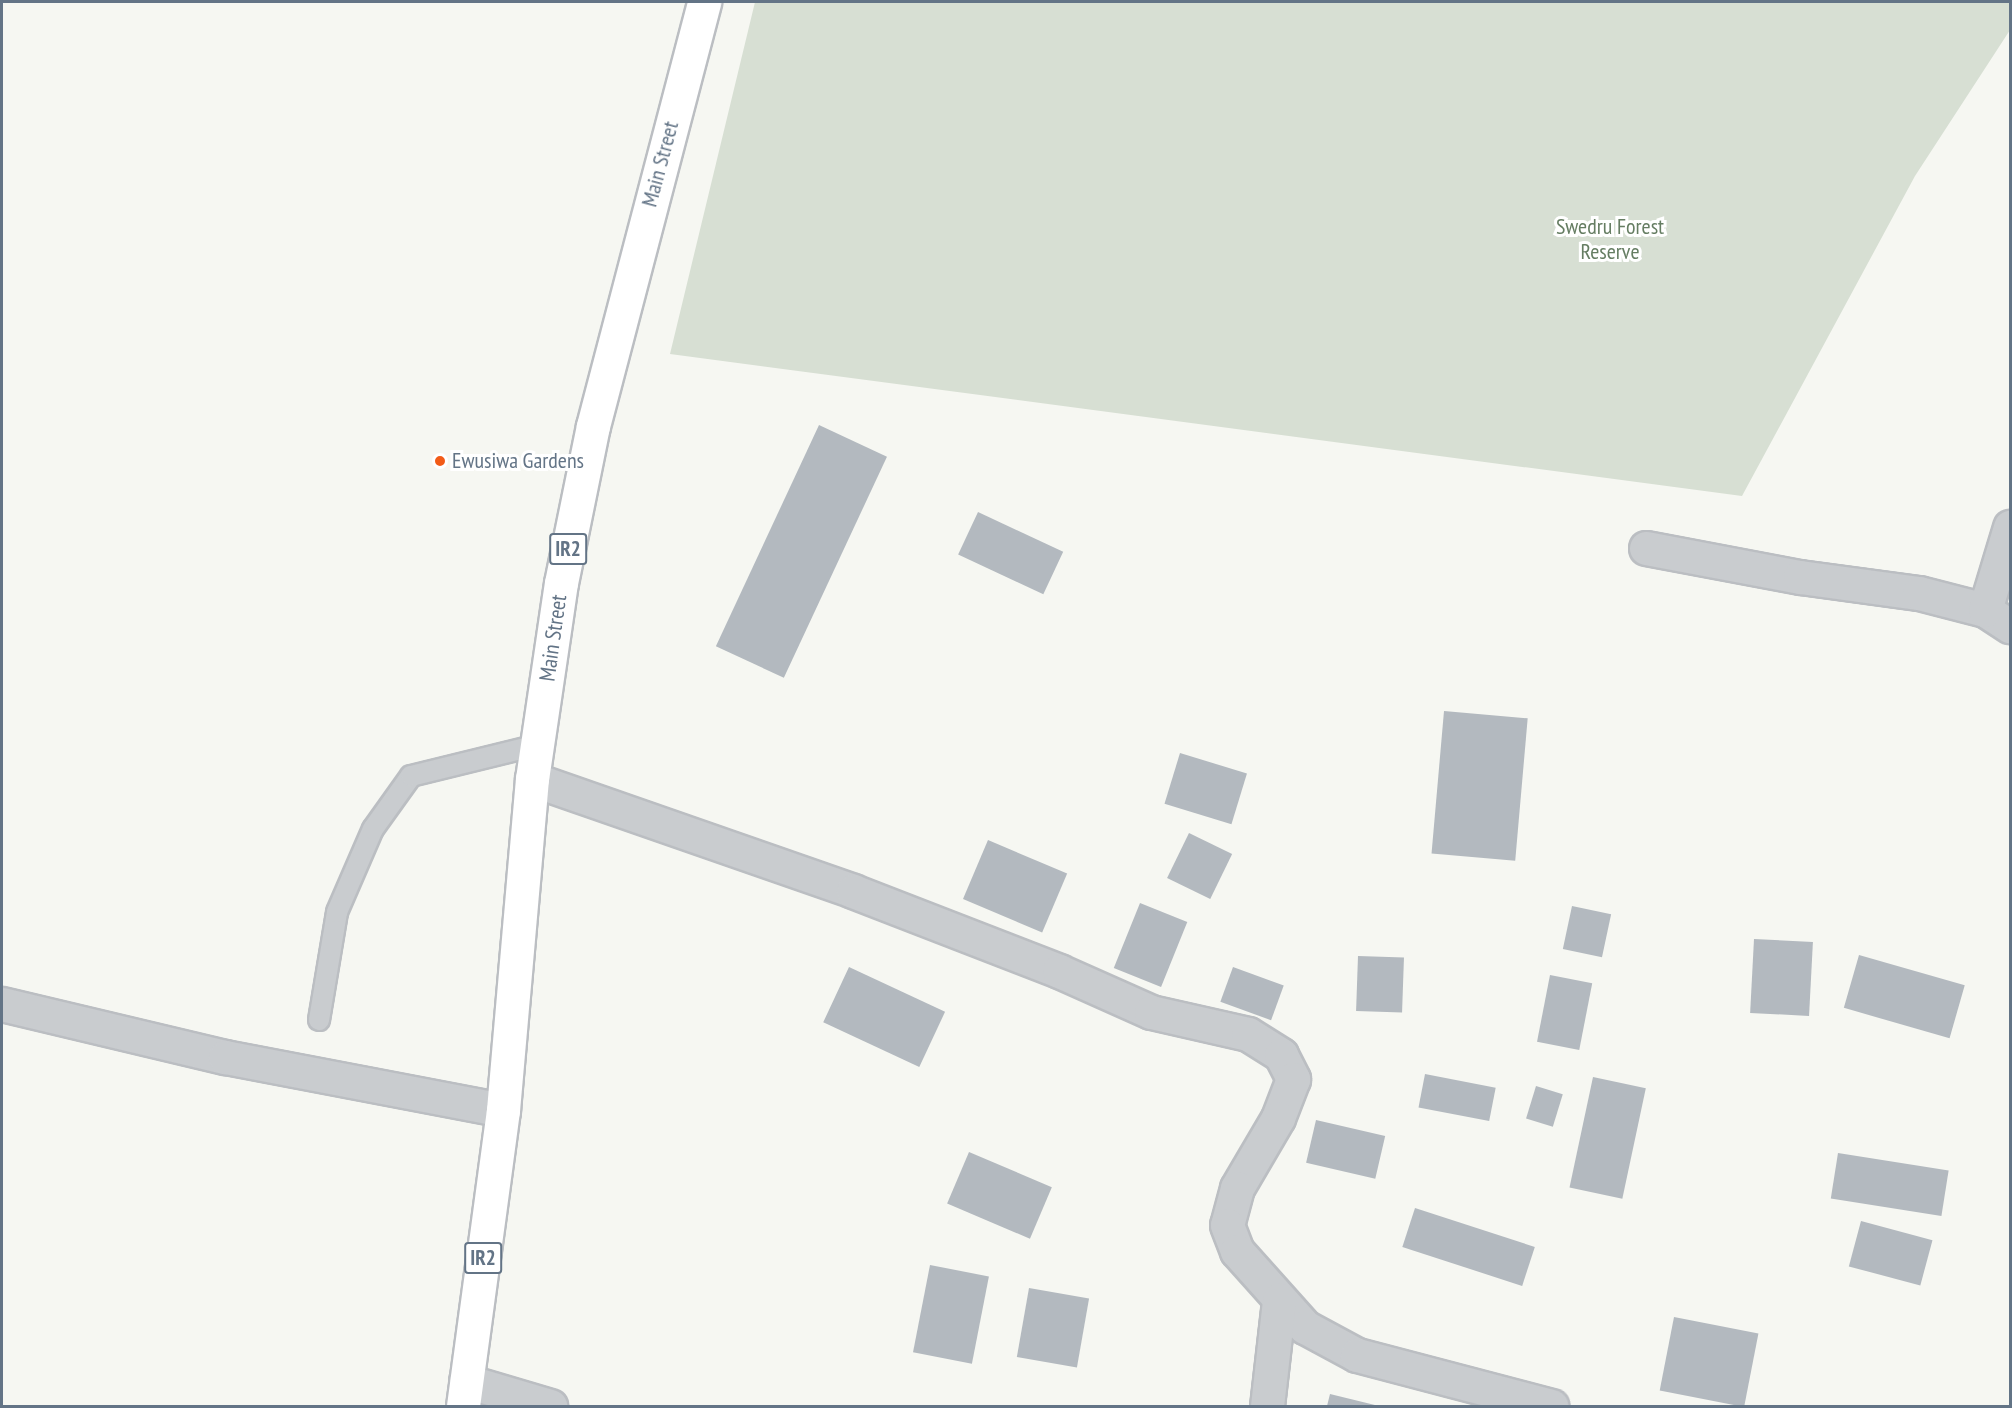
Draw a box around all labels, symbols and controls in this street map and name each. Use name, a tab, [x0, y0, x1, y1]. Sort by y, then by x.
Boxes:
street label: Main Street	[636, 118, 684, 210]
park label: Swedru Forest Reserve	[1556, 213, 1664, 264]
place label: Ewusiwa Gardens	[452, 448, 584, 474]
marker: Ewusiwa Gardens	[433, 454, 447, 468]
road number: IR2	[548, 531, 588, 567]
street label: Main Street	[534, 593, 572, 683]
road number: IR2	[464, 1240, 502, 1276]

